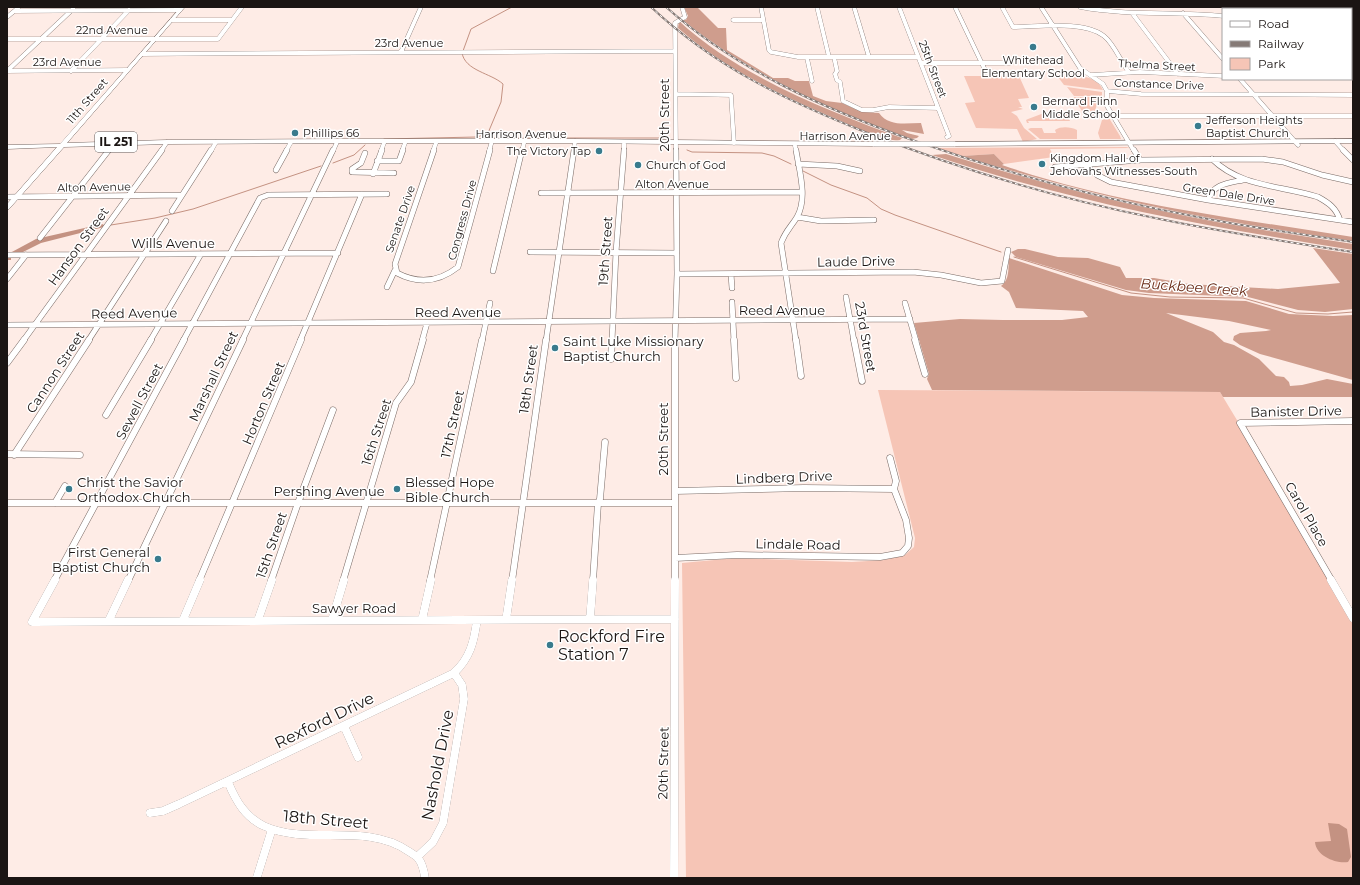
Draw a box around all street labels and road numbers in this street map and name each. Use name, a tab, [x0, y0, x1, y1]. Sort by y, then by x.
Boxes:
street label: 22nd Avenue	[76, 23, 148, 37]
street label: 23rd Avenue	[375, 36, 444, 50]
street label: 25th Street	[916, 38, 951, 100]
street label: 23rd Avenue	[33, 55, 102, 69]
street label: Thelma Street	[1118, 56, 1197, 74]
street label: 11th Street	[63, 75, 111, 127]
street label: Constance Drive	[1114, 75, 1204, 93]
street label: 20th Street	[656, 79, 672, 151]
street label: Harrison Avenue	[475, 127, 567, 141]
street label: Harrison Avenue	[799, 129, 891, 143]
road number: IL 251	[95, 132, 137, 152]
street label: Alton Avenue	[635, 177, 709, 191]
street label: Congress Drive	[445, 178, 480, 262]
street label: Alton Avenue	[57, 179, 131, 195]
street label: Green Dale Drive	[1182, 180, 1276, 208]
street label: Senate Drive	[382, 183, 418, 254]
street label: Hanson Street	[44, 204, 112, 288]
street label: 19th Street	[595, 216, 615, 286]
street label: Wills Avenue	[131, 235, 215, 251]
street label: Laude Drive	[817, 252, 895, 270]
street label: 23rd Street	[852, 301, 880, 373]
street label: Reed Avenue	[739, 302, 825, 318]
street label: Reed Avenue	[91, 304, 177, 322]
street label: Reed Avenue	[415, 304, 501, 320]
street label: Cannon Street	[23, 328, 87, 416]
street label: Marshall Street	[185, 328, 241, 424]
street label: 18th Street	[515, 343, 541, 415]
street label: Horton Street	[238, 359, 288, 447]
street label: Sewell Street	[112, 360, 166, 442]
street label: 17th Street	[437, 389, 467, 459]
street label: 16th Street	[358, 397, 394, 467]
street label: Banister Drive	[1250, 402, 1342, 420]
street label: 20th Street	[655, 403, 671, 475]
street label: Lindberg Drive	[735, 467, 833, 487]
street label: Carol Place	[1282, 479, 1332, 549]
street label: Pershing Avenue	[274, 483, 385, 499]
street label: 15th Street	[252, 510, 290, 580]
street label: Lindale Road	[755, 535, 841, 553]
street label: Sawyer Road	[312, 600, 396, 616]
street label: Rexford Drive	[272, 688, 377, 753]
street label: Nashold Drive	[417, 708, 458, 822]
street label: 20th Street	[654, 726, 672, 800]
street label: 18th Street	[282, 806, 370, 833]

